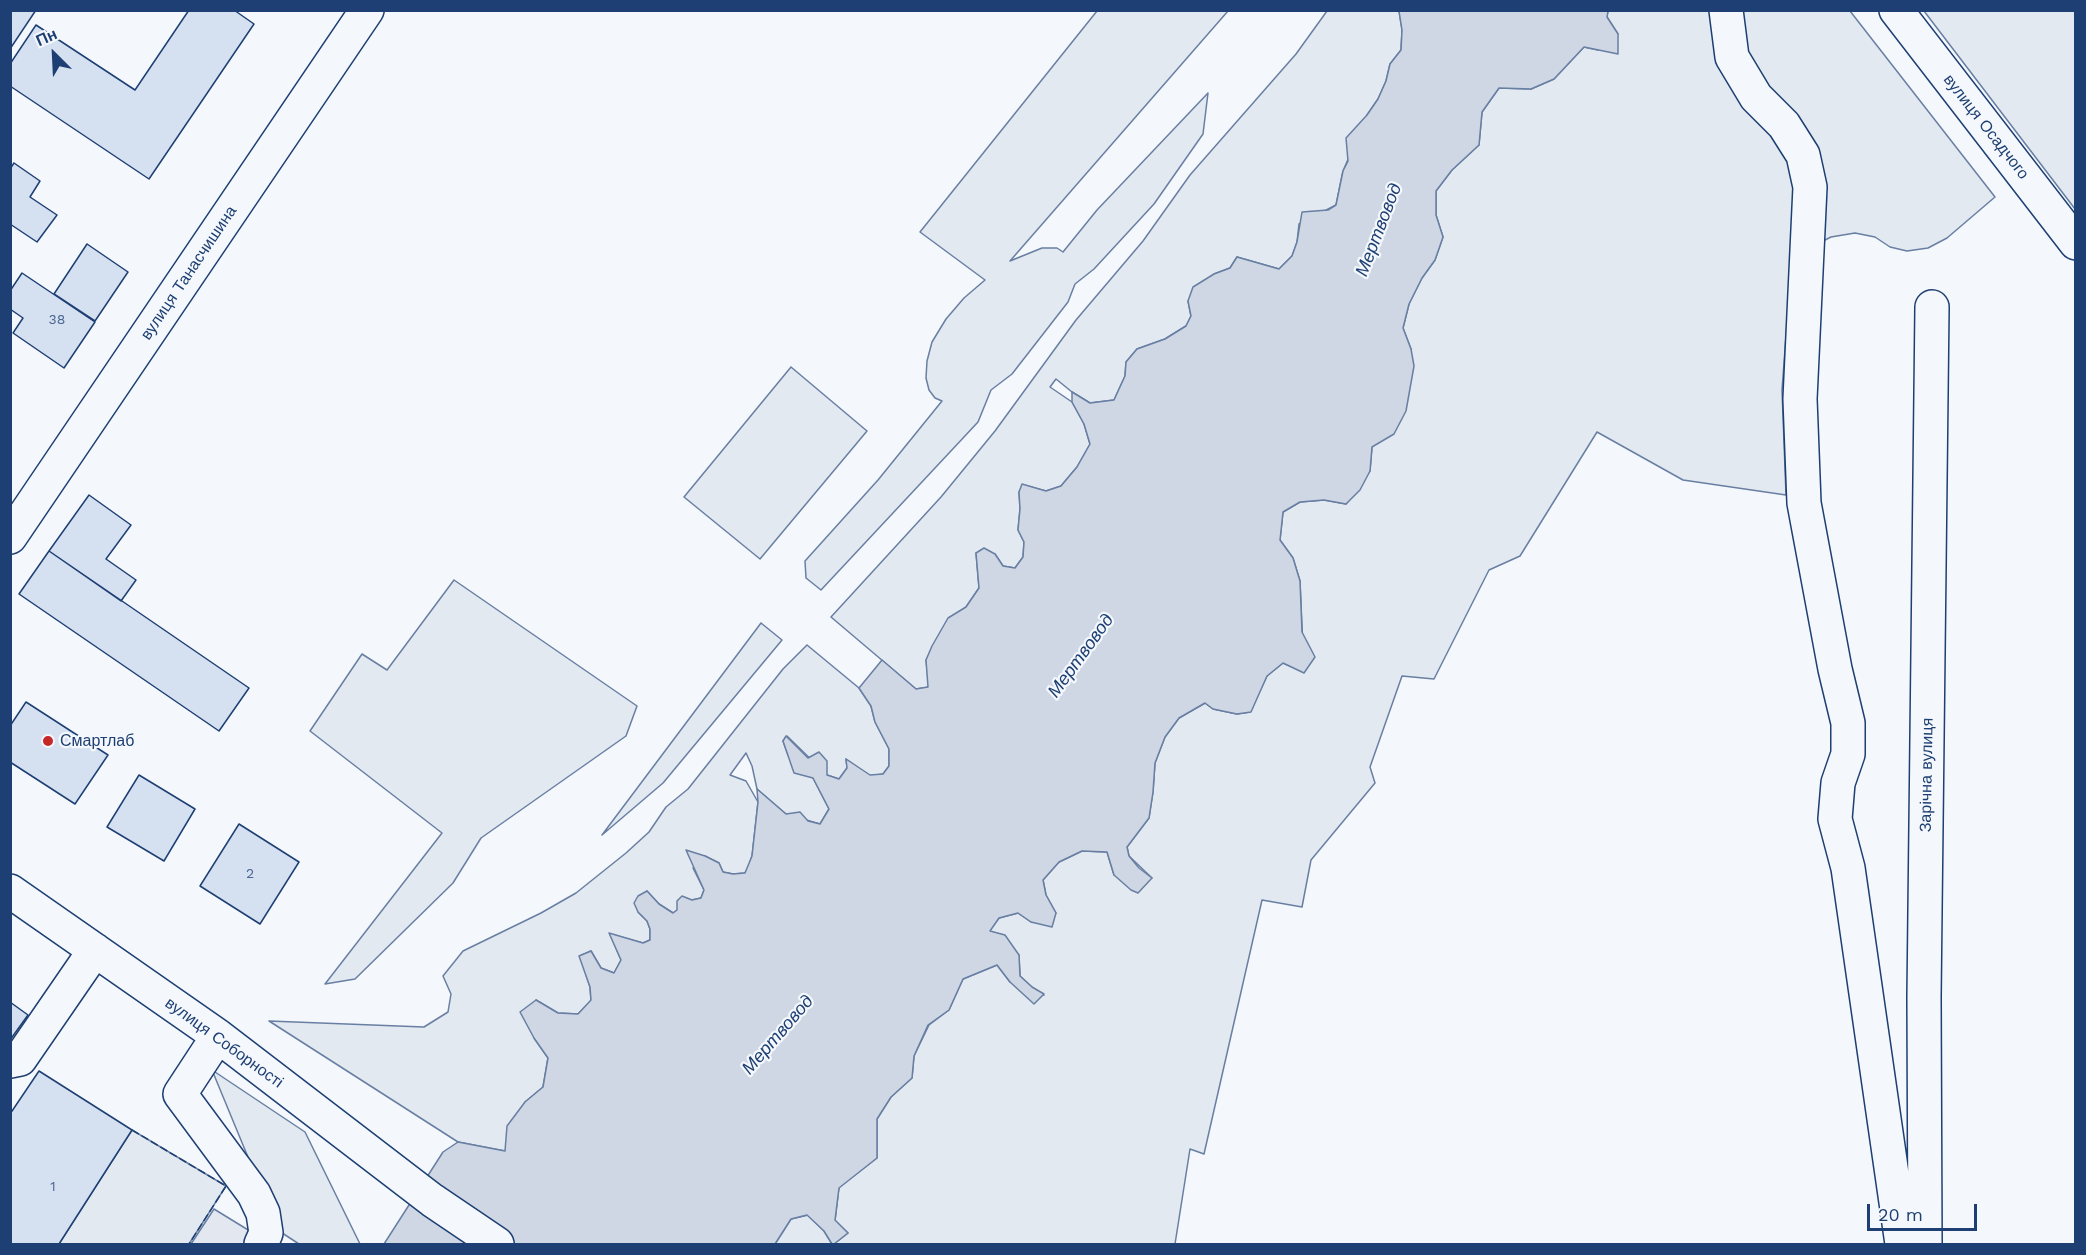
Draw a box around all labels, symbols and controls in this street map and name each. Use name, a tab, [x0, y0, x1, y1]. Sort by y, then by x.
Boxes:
north arrow	[24, 24, 84, 84]
text: Пн	[33, 24, 60, 50]
street label: вулиця Осадчого	[1939, 71, 2033, 183]
water label: Мертвовод	[1351, 180, 1407, 280]
street label: вулиця Танасчишина	[137, 202, 241, 344]
house number: 38	[49, 312, 65, 328]
water label: Мертвовод	[1043, 610, 1119, 702]
street label: Зарічна вулиця	[1916, 718, 1938, 832]
place label: Смартлаб	[60, 731, 134, 751]
marker: Смартлаб	[41, 734, 55, 748]
house number: 2	[246, 866, 254, 882]
water label: Мертвовод	[738, 991, 818, 1079]
street label: вулиця Соборності	[161, 994, 287, 1092]
house number: 1	[50, 1179, 56, 1195]
scale bar	[1870, 1192, 1980, 1230]
text: 20 m	[1878, 1204, 1923, 1225]

